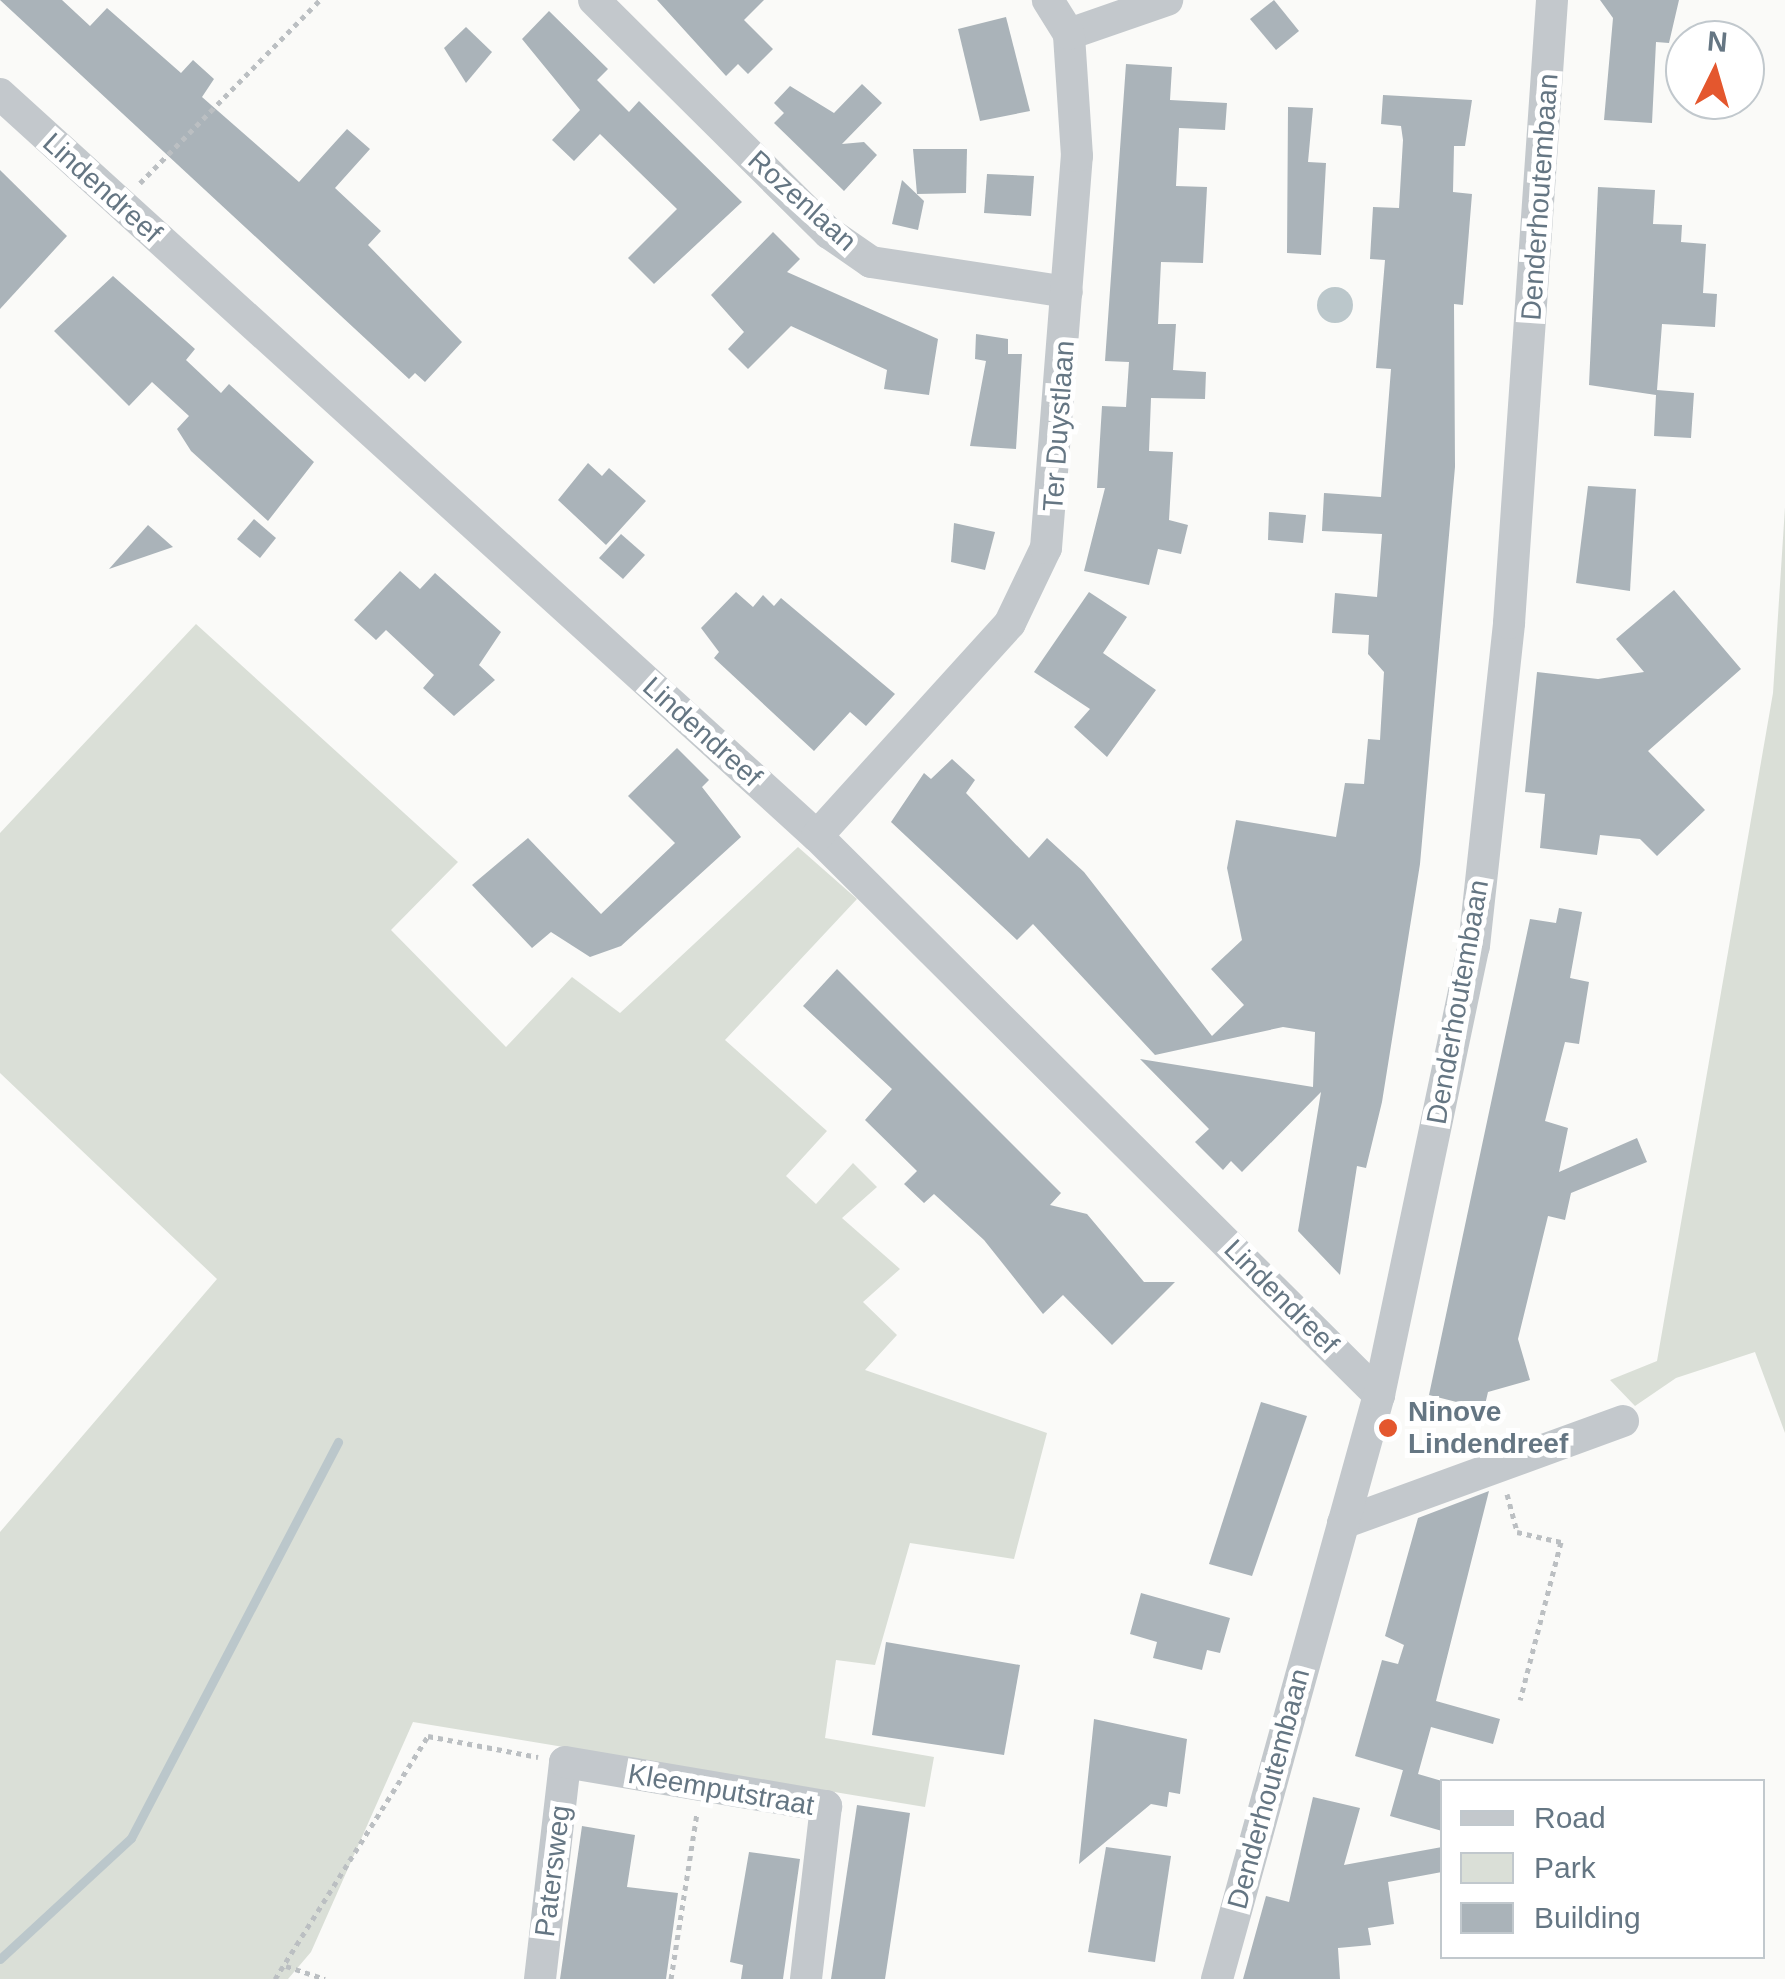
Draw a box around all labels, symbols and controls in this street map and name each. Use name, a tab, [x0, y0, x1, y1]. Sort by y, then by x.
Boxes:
north arrow	[1665, 20, 1765, 120]
text: N	[1706, 25, 1729, 58]
street label: Denderhoutembaan	[1515, 72, 1565, 322]
street label: Lindendreef	[36, 126, 168, 250]
street label: Rozenlaan	[741, 144, 863, 258]
street label: Ter Duystlaan	[1036, 339, 1082, 513]
street label: Lindendreef	[636, 670, 768, 794]
street label: Denderhoutembaan	[1420, 877, 1496, 1127]
street label: Lindendreef	[1217, 1233, 1345, 1361]
place label: Ninove Lindendreef	[1408, 1395, 1568, 1461]
marker: Ninove Lindendreef	[1377, 1417, 1399, 1439]
street label: Denderhoutembaan	[1221, 1665, 1317, 1913]
street label: Kleemputstraat	[625, 1757, 817, 1823]
legend	[1440, 1779, 1765, 1959]
text: Road	[1534, 1801, 1606, 1834]
street label: Patersweg	[528, 1803, 578, 1939]
text: Park	[1534, 1851, 1596, 1884]
text: Building	[1534, 1901, 1641, 1934]

